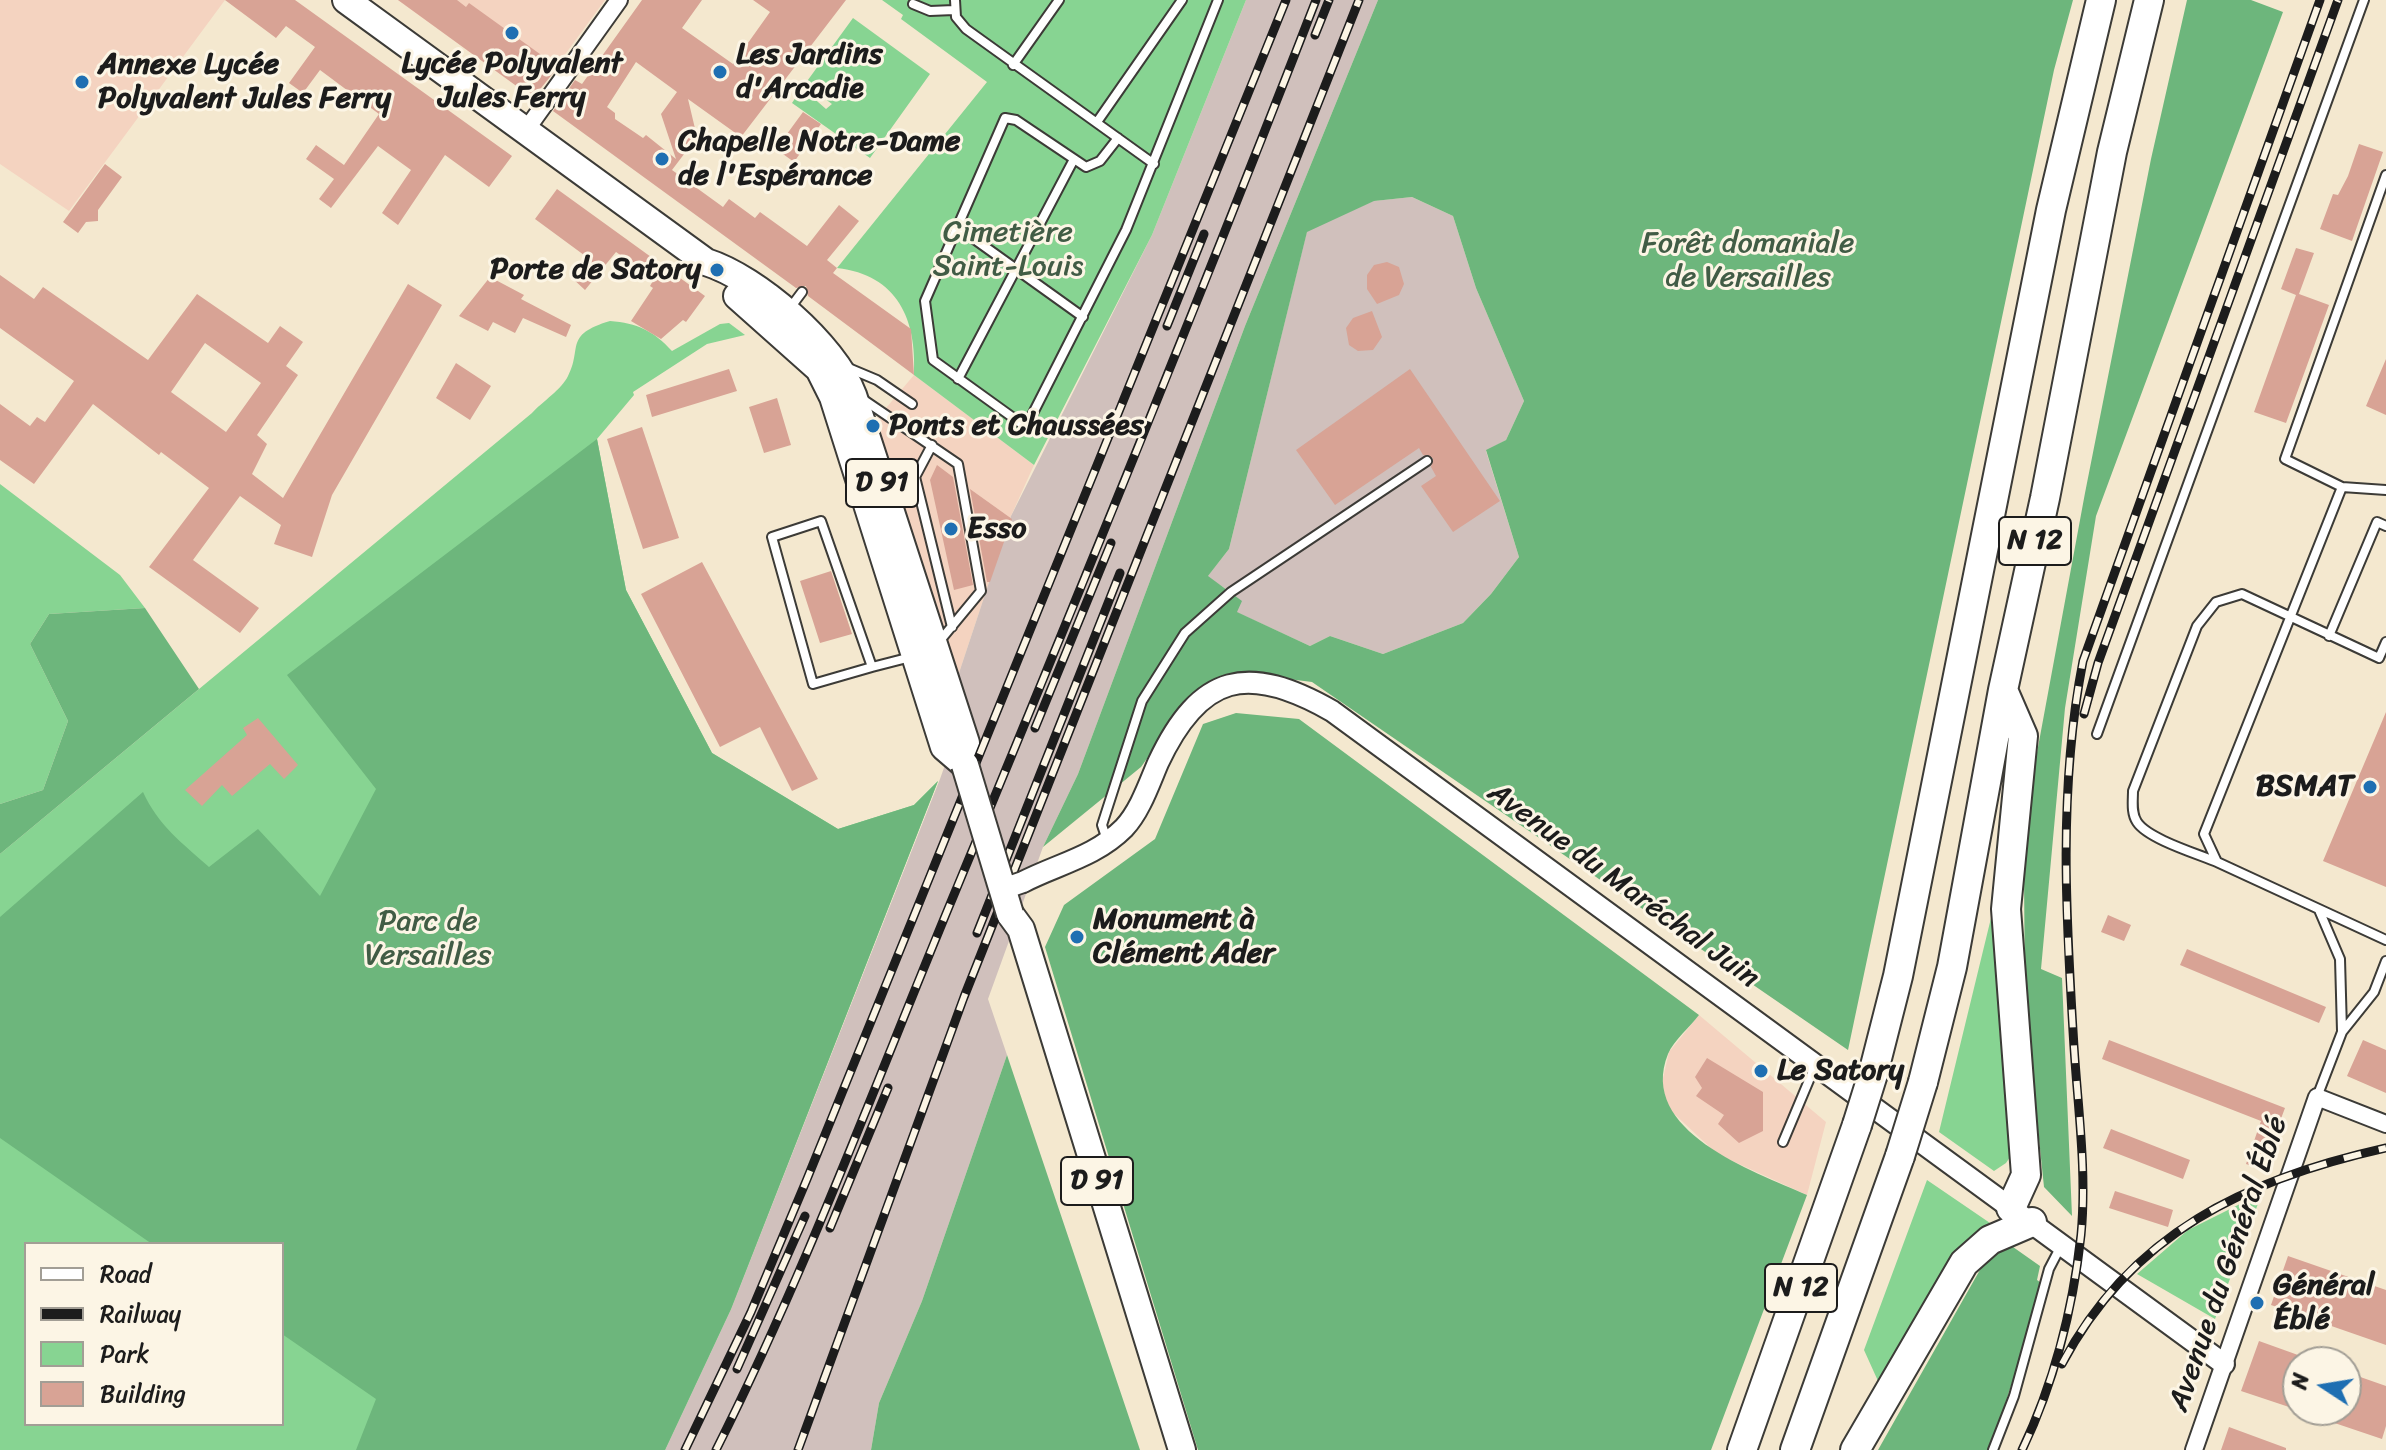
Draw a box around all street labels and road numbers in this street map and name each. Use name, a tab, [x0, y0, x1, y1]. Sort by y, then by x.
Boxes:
road number: D 91	[846, 459, 918, 507]
road number: N 12	[1999, 517, 2071, 565]
street label: Avenue du Maréchal Juin	[1480, 775, 1766, 997]
street label: Avenue du Général Éblé	[2162, 1112, 2296, 1416]
road number: D 91	[1061, 1157, 1133, 1205]
road number: N 12	[1765, 1264, 1837, 1312]

